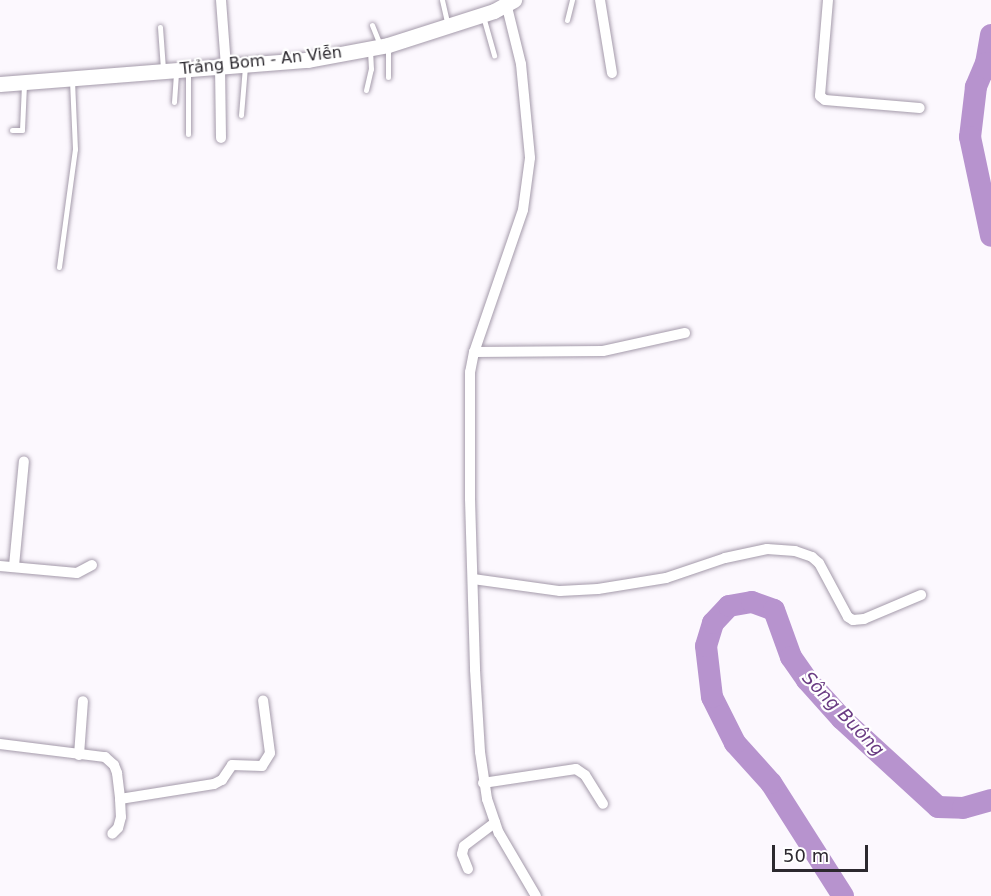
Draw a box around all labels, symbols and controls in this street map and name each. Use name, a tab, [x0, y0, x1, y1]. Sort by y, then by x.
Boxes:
street label: Trảng Bom - An Viễn	[179, 43, 343, 79]
water label: Sông Buông	[798, 667, 888, 761]
scale bar	[775, 833, 871, 871]
text: 50 m	[783, 845, 829, 866]

